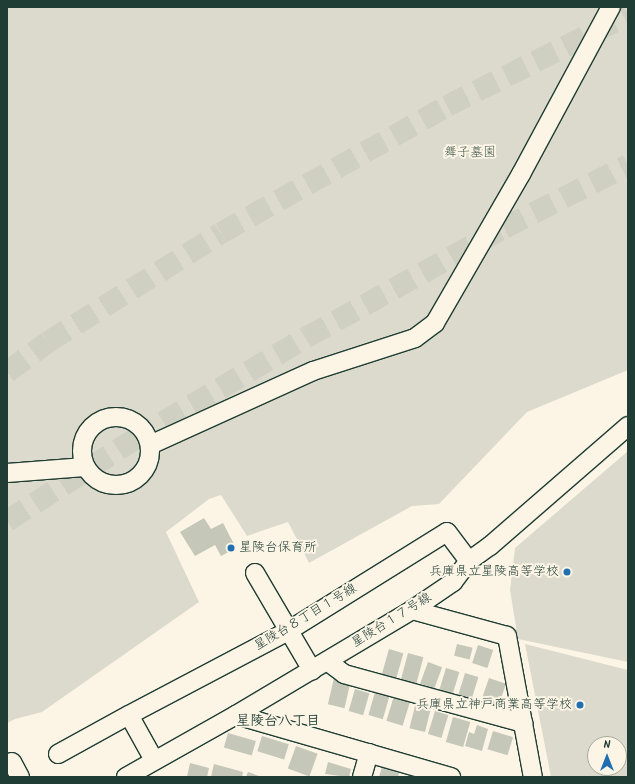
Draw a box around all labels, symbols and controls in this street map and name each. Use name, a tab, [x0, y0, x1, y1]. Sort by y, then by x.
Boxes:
park label: 舞子墓園	[444, 145, 496, 161]
place label: 星陵台保育所	[239, 540, 317, 556]
marker: 星陵台保育所	[226, 543, 236, 553]
place label: 兵庫県立星陵高等学校	[429, 564, 559, 580]
marker: 兵庫県立星陵高等学校	[562, 567, 572, 577]
street label: 星陵台８丁目１号線	[252, 581, 360, 655]
street label: 星陵台１７号線	[349, 590, 435, 652]
place label: 兵庫県立神戸商業高等学校	[416, 697, 572, 713]
marker: 兵庫県立神戸商業高等学校	[575, 700, 585, 710]
district label: 星陵台八丁目	[236, 713, 320, 729]
north arrow	[587, 736, 627, 776]
text: N	[604, 736, 610, 754]

